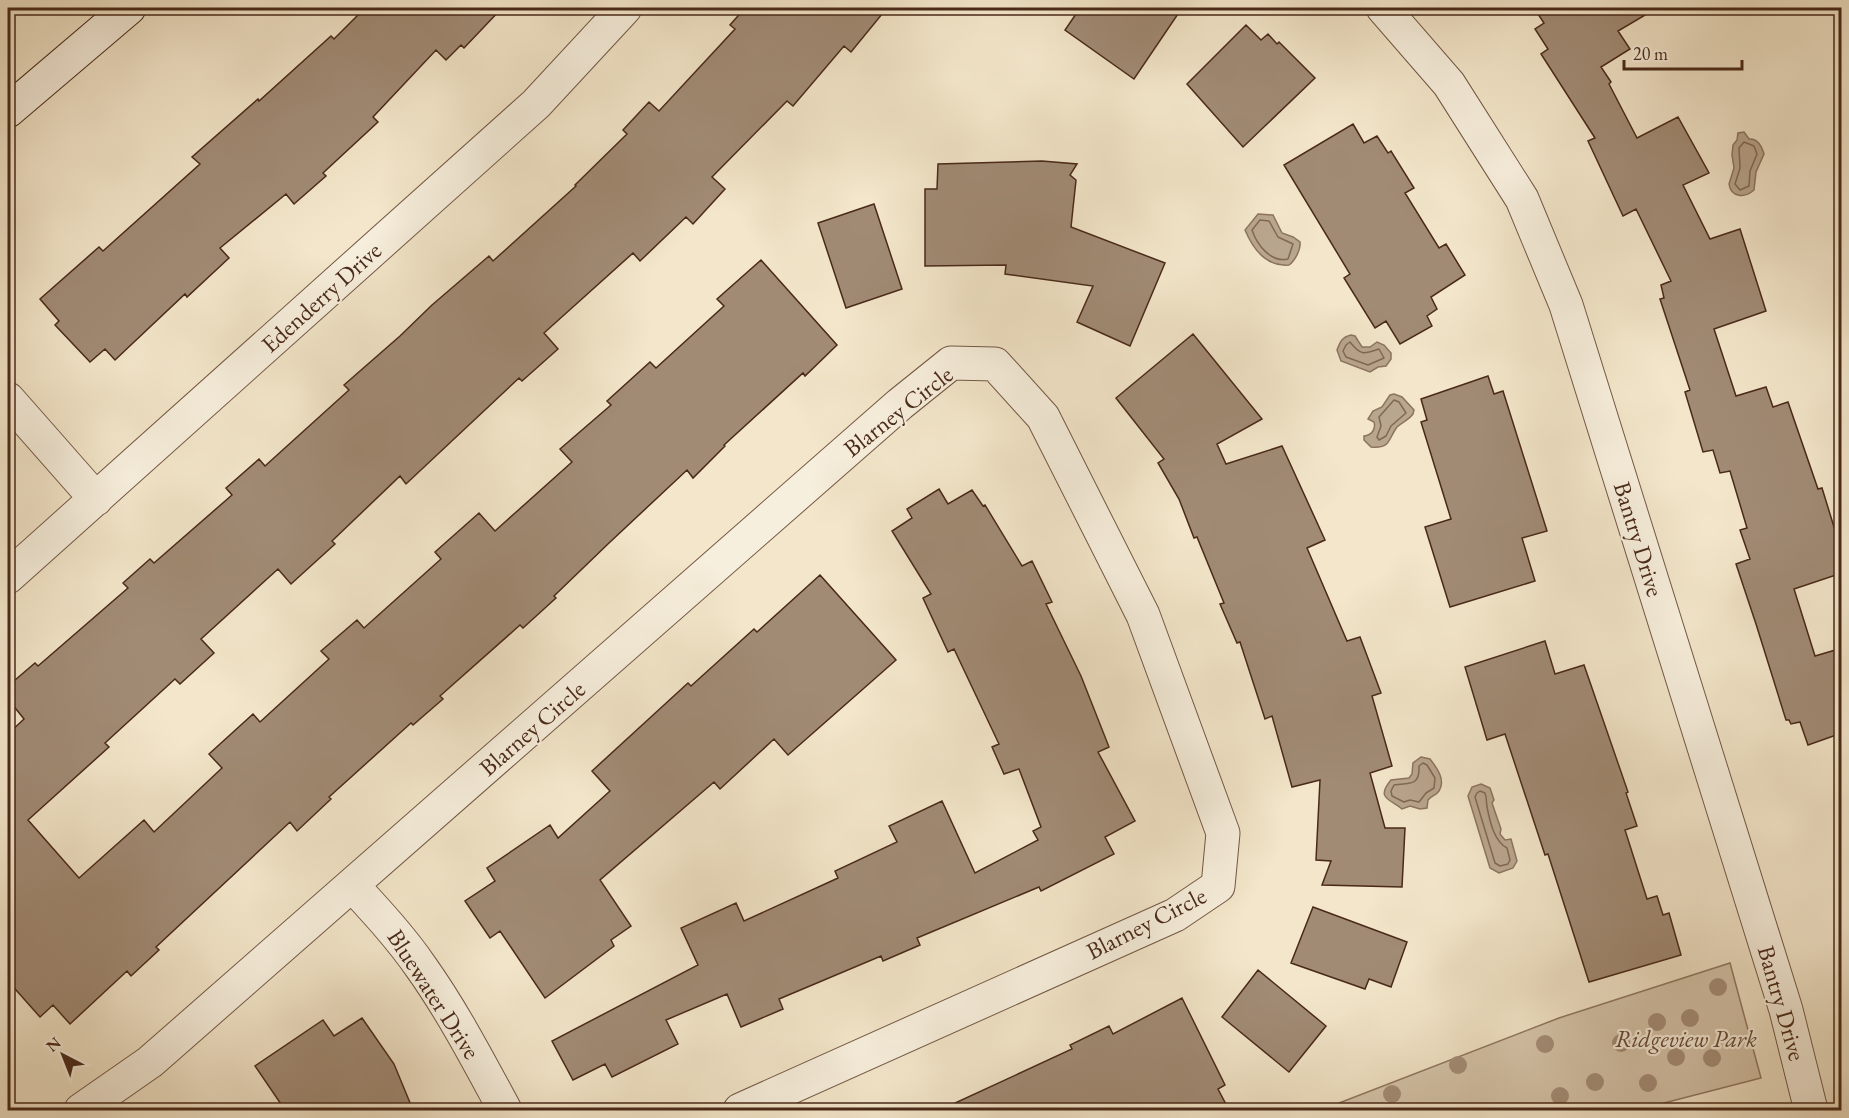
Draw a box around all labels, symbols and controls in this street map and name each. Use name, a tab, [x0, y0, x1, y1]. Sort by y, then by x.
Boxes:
scale bar	[1624, 33, 1742, 71]
text: 20 m	[1633, 42, 1668, 65]
street label: Edenderry Drive	[254, 235, 388, 359]
street label: Blarney Circle	[837, 359, 959, 463]
street label: Bantry Drive	[1607, 478, 1671, 600]
street label: Blarney Circle	[473, 673, 591, 783]
street label: Blarney Circle	[1081, 880, 1211, 966]
street label: Bluewater Drive	[381, 923, 487, 1065]
street label: Bantry Drive	[1751, 942, 1813, 1064]
park label: Ridgeview Park	[1615, 1023, 1757, 1054]
north arrow	[33, 1025, 93, 1085]
text: N	[41, 1032, 65, 1056]

